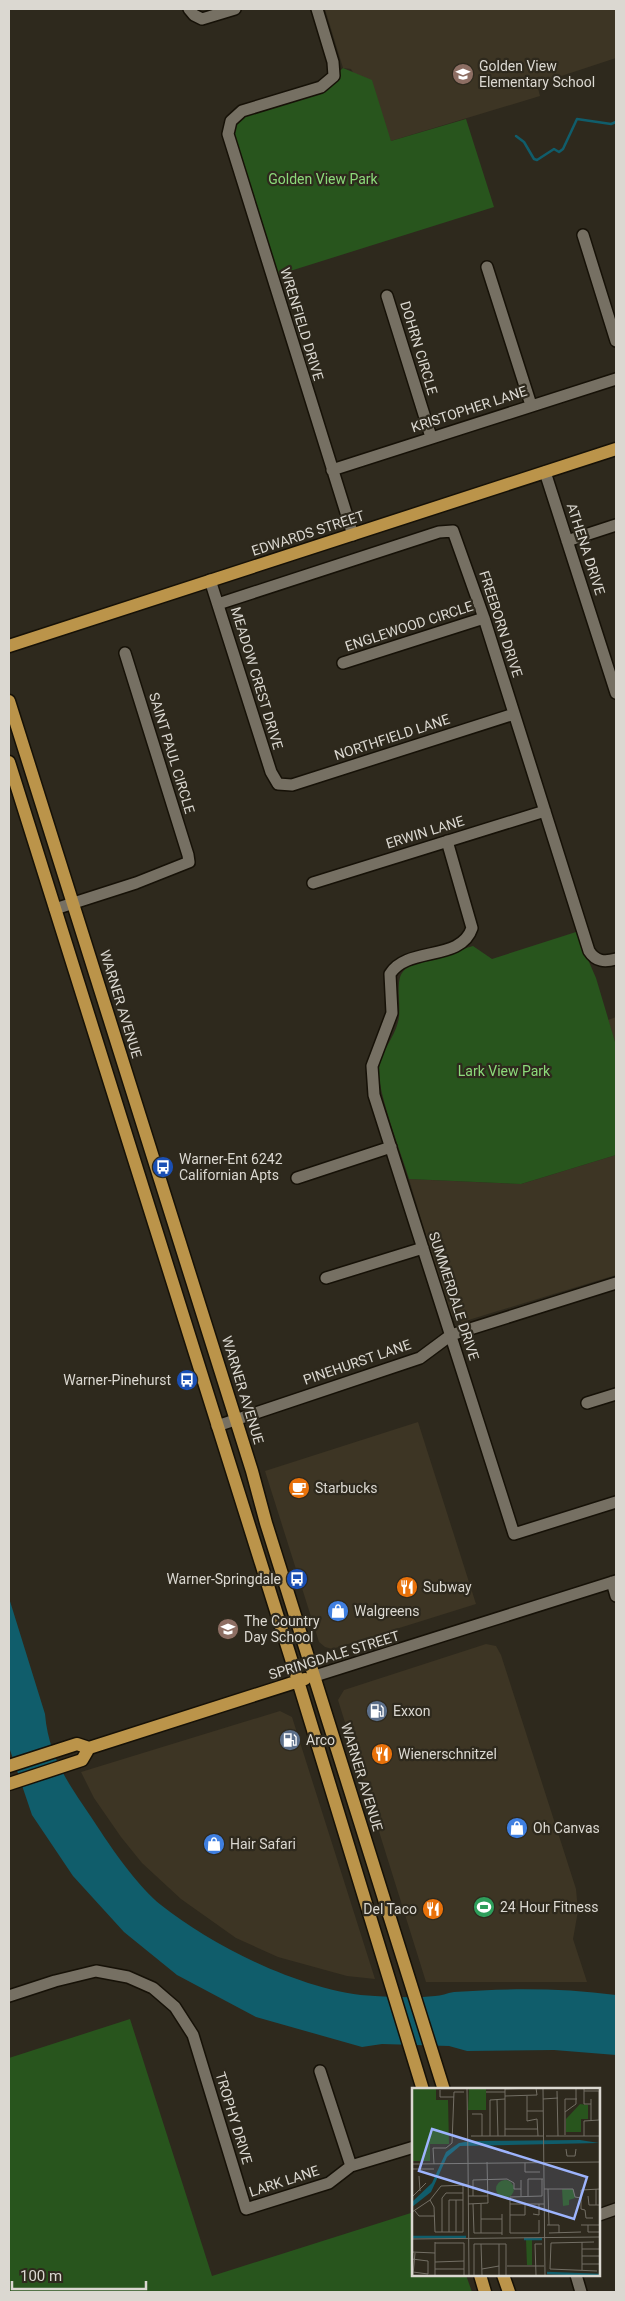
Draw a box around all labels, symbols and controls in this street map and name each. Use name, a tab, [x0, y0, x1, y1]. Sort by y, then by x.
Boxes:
place label: Golden View Elementary School	[479, 58, 595, 90]
school or university icon: Golden View Elementary School	[451, 62, 475, 86]
park label: Golden View Park	[268, 171, 379, 187]
street label: WRENFIELD DRIVE	[277, 266, 327, 382]
street label: DOHRN CIRCLE	[397, 299, 441, 397]
street label: KRISTOPHER LANE	[409, 383, 529, 435]
street label: ATHENA DRIVE	[564, 501, 608, 597]
street label: EDWARDS STREET	[250, 507, 367, 559]
street label: FREEBORN DRIVE	[476, 569, 526, 679]
street label: ENGLEWOOD CIRCLE	[343, 598, 475, 654]
street label: MEADOW CREST DRIVE	[228, 605, 286, 751]
street label: SAINT PAUL CIRCLE	[146, 691, 198, 816]
street label: NORTHFIELD LANE	[332, 711, 452, 763]
street label: ERWIN LANE	[384, 812, 466, 851]
street label: WARNER AVENUE	[97, 948, 145, 1060]
park label: Lark View Park	[458, 1063, 551, 1079]
place label: Warner-Ent 6242 Californian Apts	[179, 1151, 283, 1183]
bus stop icon: Warner-Ent 6242 Californian Apts	[151, 1155, 175, 1179]
street label: SUMMERDALE DRIVE	[426, 1230, 482, 1362]
street label: WARNER AVENUE	[219, 1334, 267, 1446]
street label: PINEHURST LANE	[301, 1336, 413, 1388]
bus stop icon: Warner-Pinehurst	[175, 1368, 199, 1392]
place label: Warner-Pinehurst	[63, 1372, 171, 1388]
cafe icon: Starbucks	[287, 1476, 311, 1500]
place label: Starbucks	[315, 1480, 377, 1496]
bus stop icon: Warner-Springdale	[285, 1567, 309, 1591]
place label: Warner-Springdale	[166, 1571, 281, 1587]
restaurant icon: Subway	[395, 1575, 419, 1599]
place label: Subway	[423, 1579, 472, 1595]
shop icon: Walgreens	[326, 1599, 350, 1623]
place label: Walgreens	[354, 1603, 420, 1619]
place label: The Country Day School	[244, 1613, 320, 1645]
school or university icon: The Country Day School	[216, 1617, 240, 1641]
street label: SPRINGDALE STREET	[267, 1627, 402, 1683]
fuel station icon: Exxon	[365, 1699, 389, 1723]
place label: Exxon	[393, 1703, 430, 1719]
street label: WARNER AVENUE	[338, 1721, 386, 1833]
fuel station icon: Arco	[278, 1728, 302, 1752]
place label: Arco	[306, 1732, 335, 1748]
restaurant icon: Wienerschnitzel	[370, 1742, 394, 1766]
place label: Wienerschnitzel	[398, 1746, 497, 1762]
shop icon: Oh Canvas	[505, 1816, 529, 1840]
place label: Oh Canvas	[533, 1820, 600, 1836]
shop icon: Hair Safari	[202, 1832, 226, 1856]
place label: Hair Safari	[230, 1836, 296, 1852]
sports icon: 24 Hour Fitness	[472, 1895, 496, 1919]
restaurant icon: Del Taco	[421, 1897, 445, 1921]
place label: 24 Hour Fitness	[500, 1899, 598, 1915]
place label: Del Taco	[363, 1901, 417, 1917]
street label: TROPHY DRIVE	[212, 2070, 256, 2166]
inset map	[412, 2088, 600, 2276]
street label: LARK LANE	[247, 2162, 321, 2200]
scale bar	[12, 2258, 146, 2290]
text: 100 m	[20, 2267, 62, 2285]

